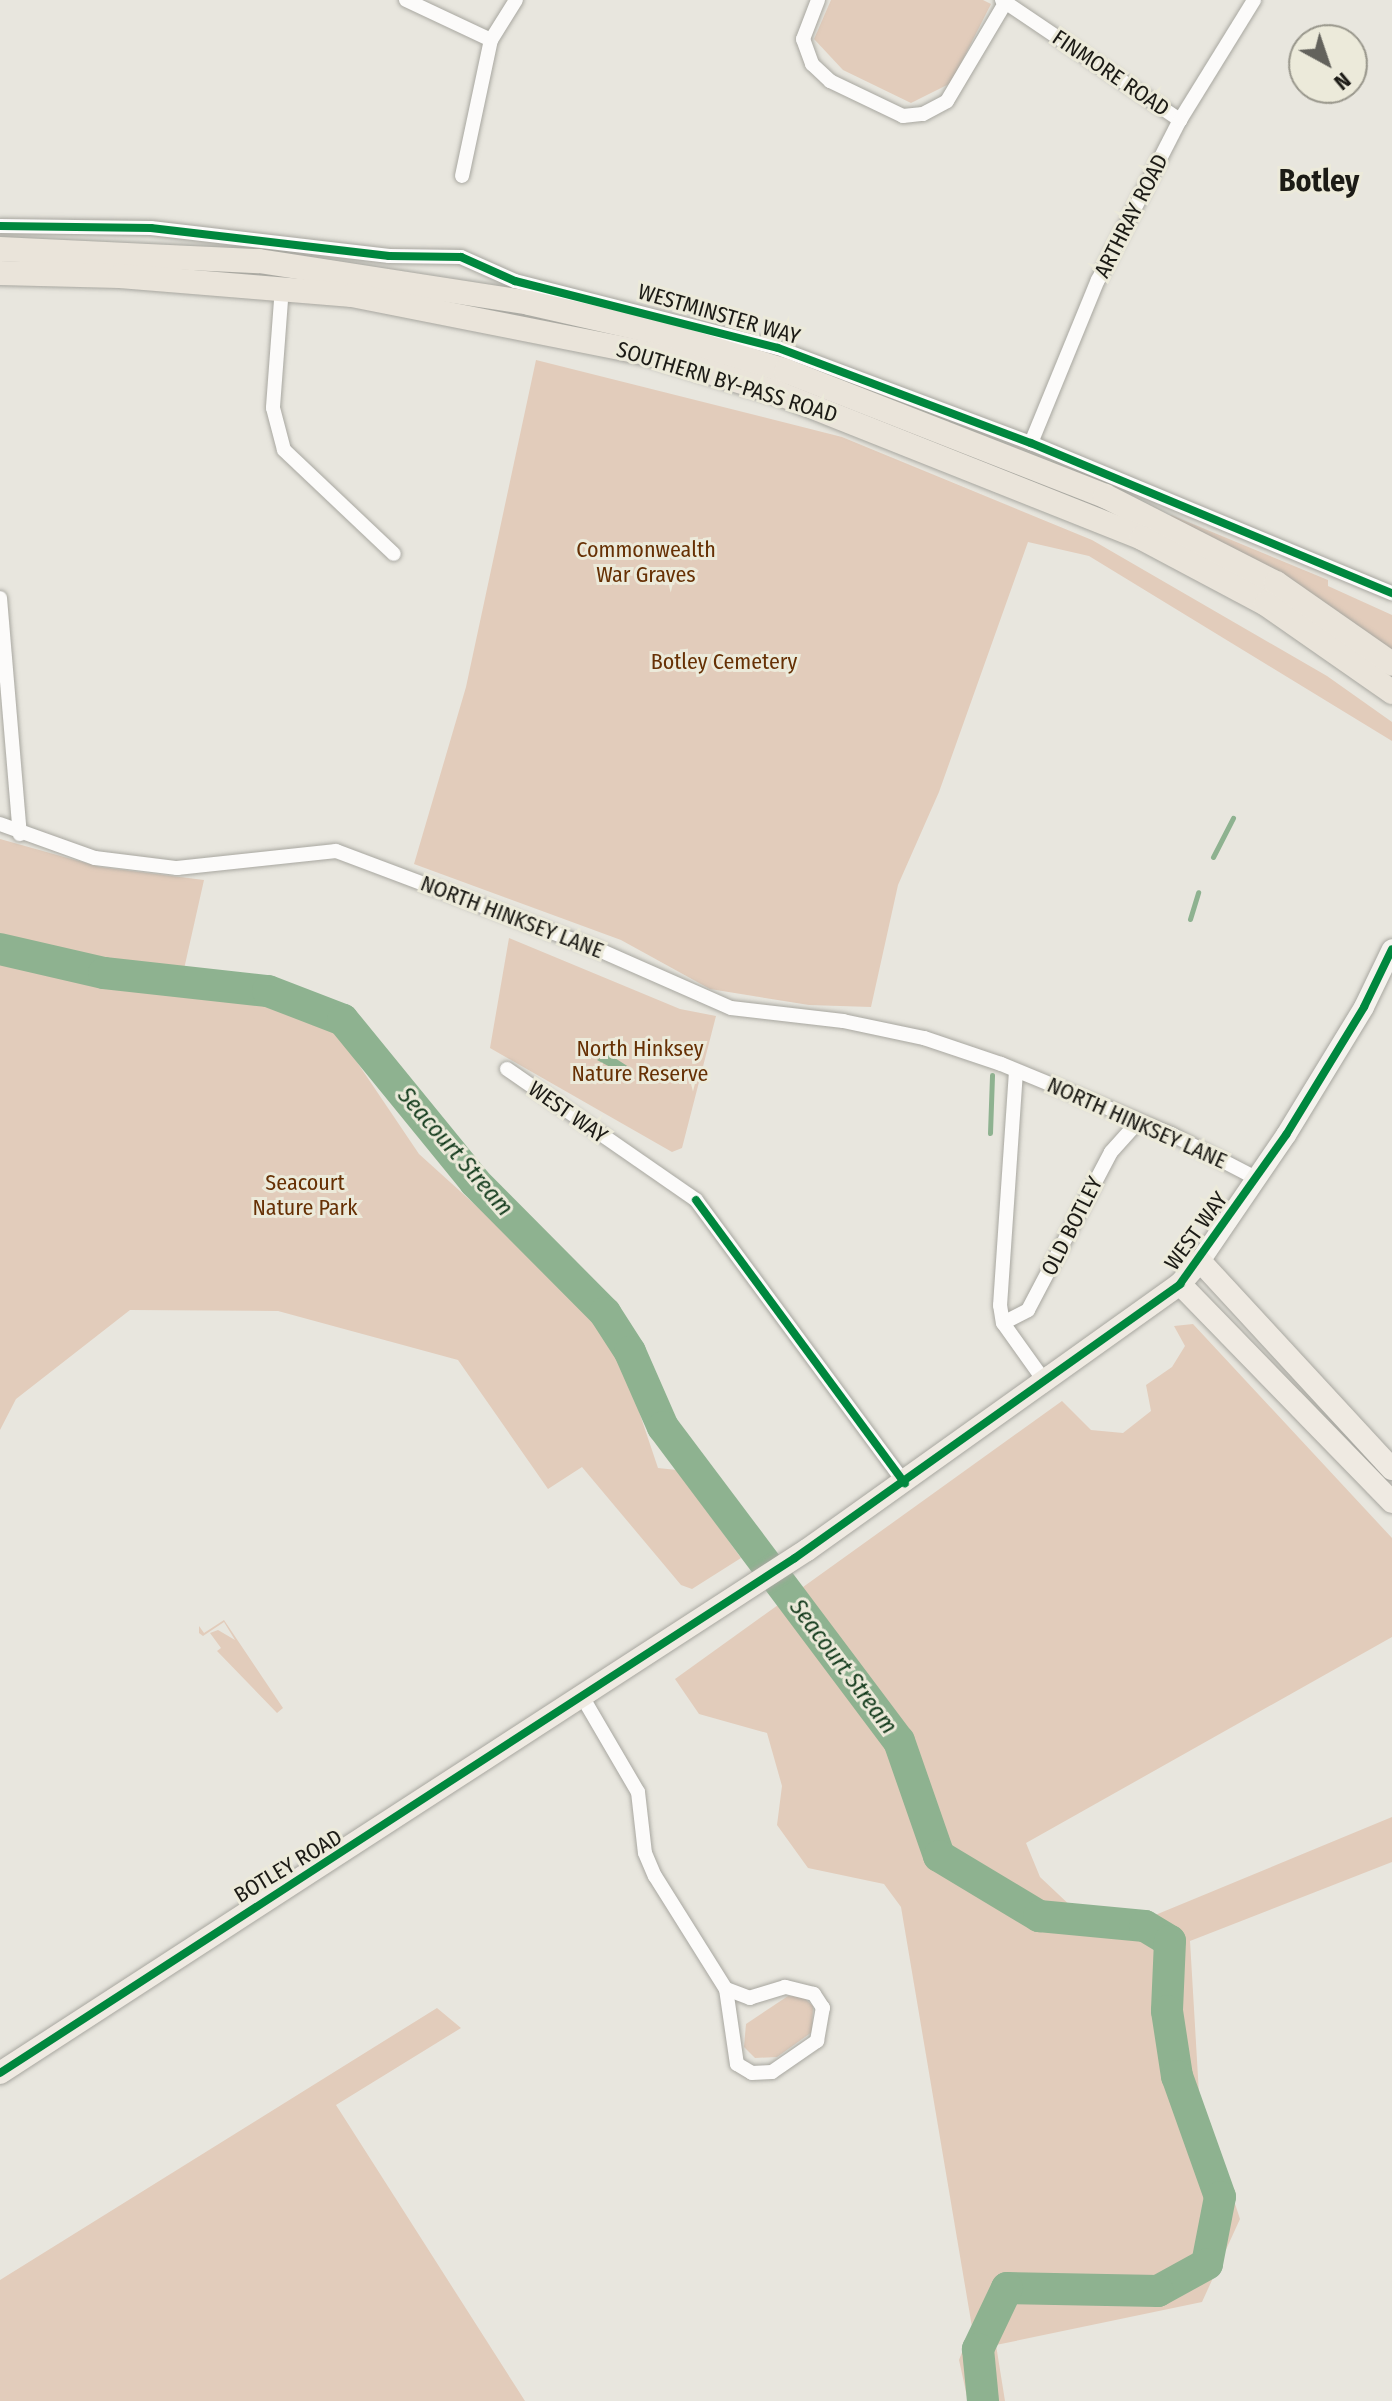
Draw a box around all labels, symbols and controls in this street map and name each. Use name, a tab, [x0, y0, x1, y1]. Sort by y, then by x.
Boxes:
street label: FINMORE ROAD	[1048, 24, 1174, 122]
north arrow	[1288, 24, 1368, 104]
text: N	[1329, 67, 1356, 96]
street label: ARTHRAY ROAD	[1089, 150, 1173, 282]
district label: Botley	[1279, 163, 1359, 199]
street label: WESTMINSTER WAY	[635, 278, 803, 350]
street label: SOUTHERN BY-PASS ROAD	[613, 336, 841, 428]
park label: Commonwealth War Graves	[576, 536, 716, 588]
park label: Botley Cemetery	[651, 649, 797, 675]
street label: NORTH HINKSEY LANE	[417, 870, 607, 964]
park label: North Hinksey Nature Reserve	[572, 1035, 708, 1086]
street label: NORTH HINKSEY LANE	[1043, 1072, 1231, 1174]
street label: WEST WAY	[523, 1075, 613, 1149]
water label: Seacourt Stream	[391, 1082, 519, 1222]
park label: Seacourt Nature Park	[252, 1169, 358, 1220]
street label: OLD BOTLEY	[1036, 1172, 1108, 1280]
street label: WEST WAY	[1159, 1187, 1233, 1275]
water label: Seacourt Stream	[783, 1594, 903, 1740]
street label: BOTLEY ROAD	[229, 1824, 347, 1908]

